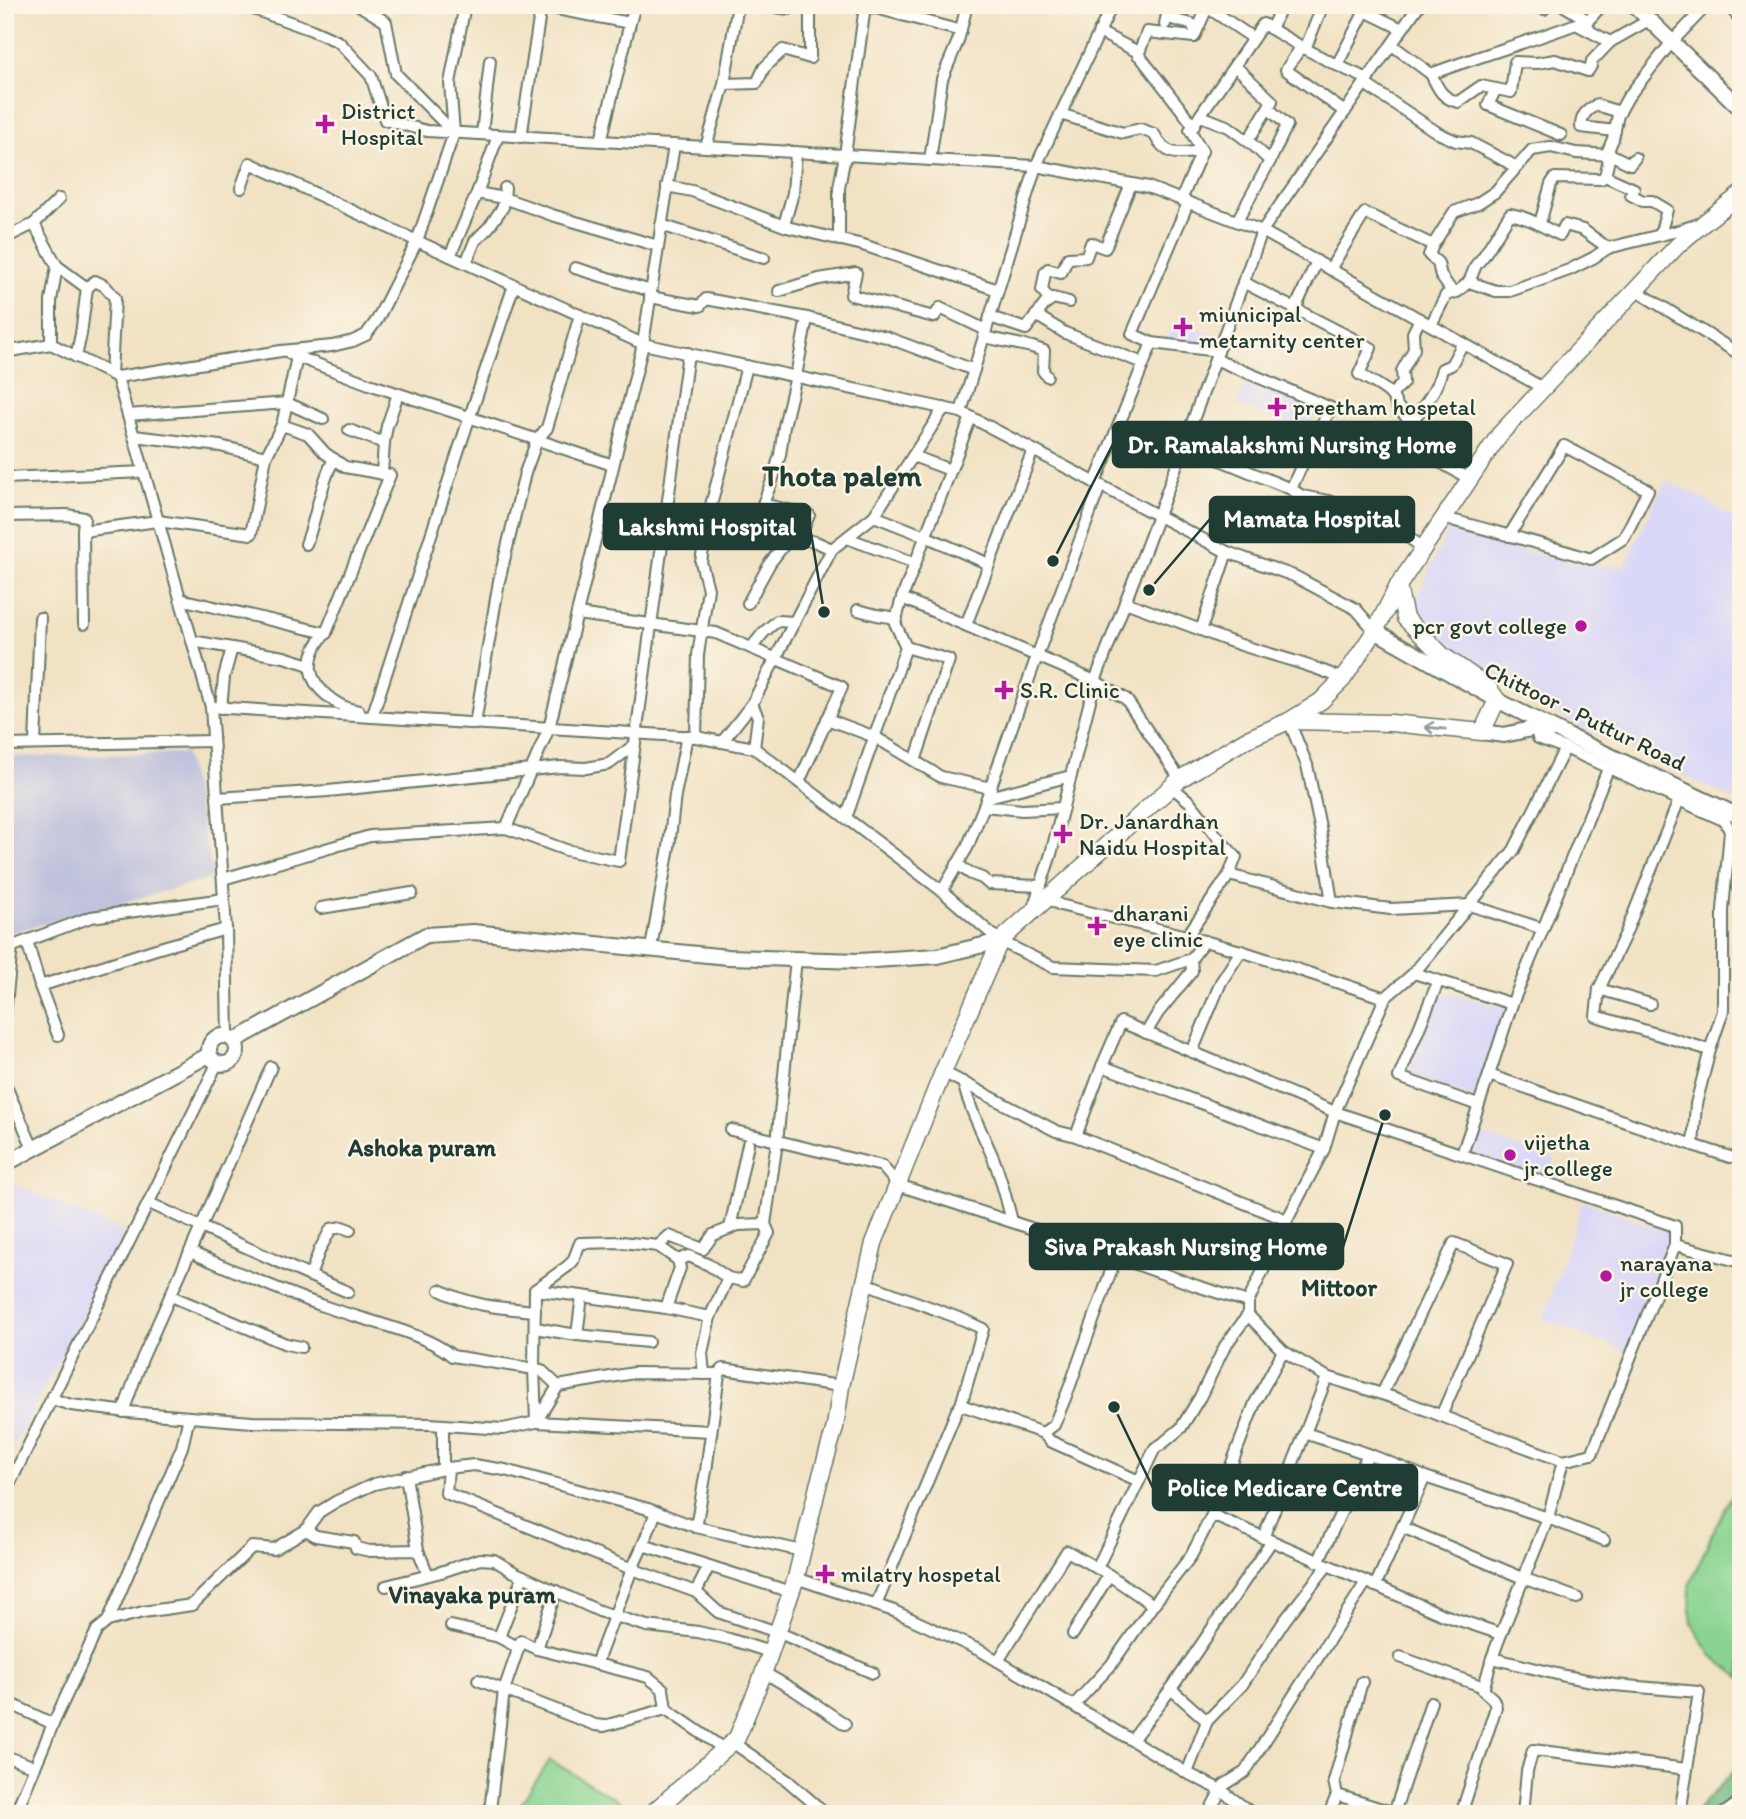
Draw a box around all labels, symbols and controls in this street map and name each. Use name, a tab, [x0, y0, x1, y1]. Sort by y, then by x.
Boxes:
place label: District Hospital	[341, 97, 424, 151]
marker: District Hospital	[315, 114, 335, 134]
place label: miunicipal metarnity center	[1199, 300, 1365, 354]
marker: miunicipal metarnity center	[1173, 317, 1193, 337]
place label: preetham hospetal	[1293, 393, 1476, 421]
marker: preetham hospetal	[1267, 397, 1287, 417]
callout: Dr. Ramalakshmi Nursing Home	[1113, 422, 1471, 467]
text: Dr. Ramalakshmi Nursing Home	[1128, 430, 1456, 460]
district label: Thota palem	[761, 457, 923, 494]
callout: Mamata Hospital	[1210, 497, 1414, 542]
callout: Lakshmi Hospital	[604, 504, 810, 549]
text: Mamata Hospital	[1224, 504, 1401, 534]
text: Lakshmi Hospital	[618, 512, 796, 542]
place label: pcr govt college	[1413, 612, 1567, 640]
marker: pcr govt college	[1573, 618, 1589, 634]
street label: Chittoor - Puttur Road	[1480, 655, 1690, 777]
place label: S.R. Clinic	[1020, 676, 1120, 704]
marker: S.R. Clinic	[994, 680, 1014, 700]
one-way arrow	[1425, 721, 1447, 734]
place label: Dr. Janardhan Naidu Hospital	[1079, 807, 1227, 861]
marker: Dr. Janardhan Naidu Hospital	[1053, 824, 1073, 844]
place label: dharani eye clinic	[1113, 899, 1203, 953]
marker: dharani eye clinic	[1087, 916, 1107, 936]
place label: vijetha jr college	[1523, 1128, 1613, 1182]
district label: Ashoka puram	[347, 1133, 497, 1163]
marker: vijetha jr college	[1502, 1147, 1518, 1163]
callout: Siva Prakash Nursing Home	[1030, 1224, 1343, 1269]
text: Siva Prakash Nursing Home	[1044, 1232, 1328, 1262]
place label: narayana jr college	[1619, 1249, 1713, 1303]
marker: narayana jr college	[1598, 1268, 1614, 1284]
district label: Mittoor	[1301, 1273, 1377, 1302]
callout: Police Medicare Centre	[1153, 1465, 1417, 1510]
text: Police Medicare Centre	[1167, 1473, 1403, 1502]
place label: milatry hospetal	[841, 1560, 1001, 1588]
marker: milatry hospetal	[815, 1564, 835, 1584]
district label: Vinayaka puram	[388, 1580, 556, 1610]

